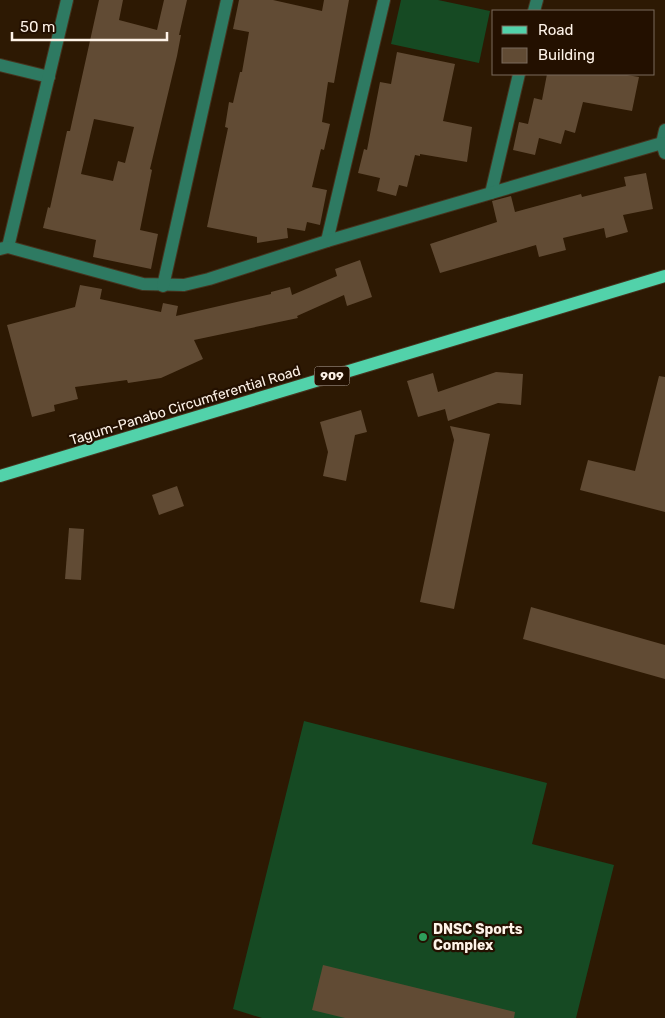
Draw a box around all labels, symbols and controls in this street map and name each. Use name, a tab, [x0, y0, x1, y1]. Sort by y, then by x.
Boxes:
scale bar	[12, 10, 168, 42]
legend	[492, 10, 655, 75]
text: 50 m	[20, 18, 55, 36]
text: Road	[538, 21, 574, 39]
text: Building	[538, 46, 595, 64]
street label: Tagum-Panabo Circumferential Road	[68, 362, 303, 449]
road number: 909	[314, 366, 350, 386]
place label: DNSC Sports Complex	[433, 921, 523, 954]
marker: DNSC Sports Complex	[417, 931, 429, 943]

